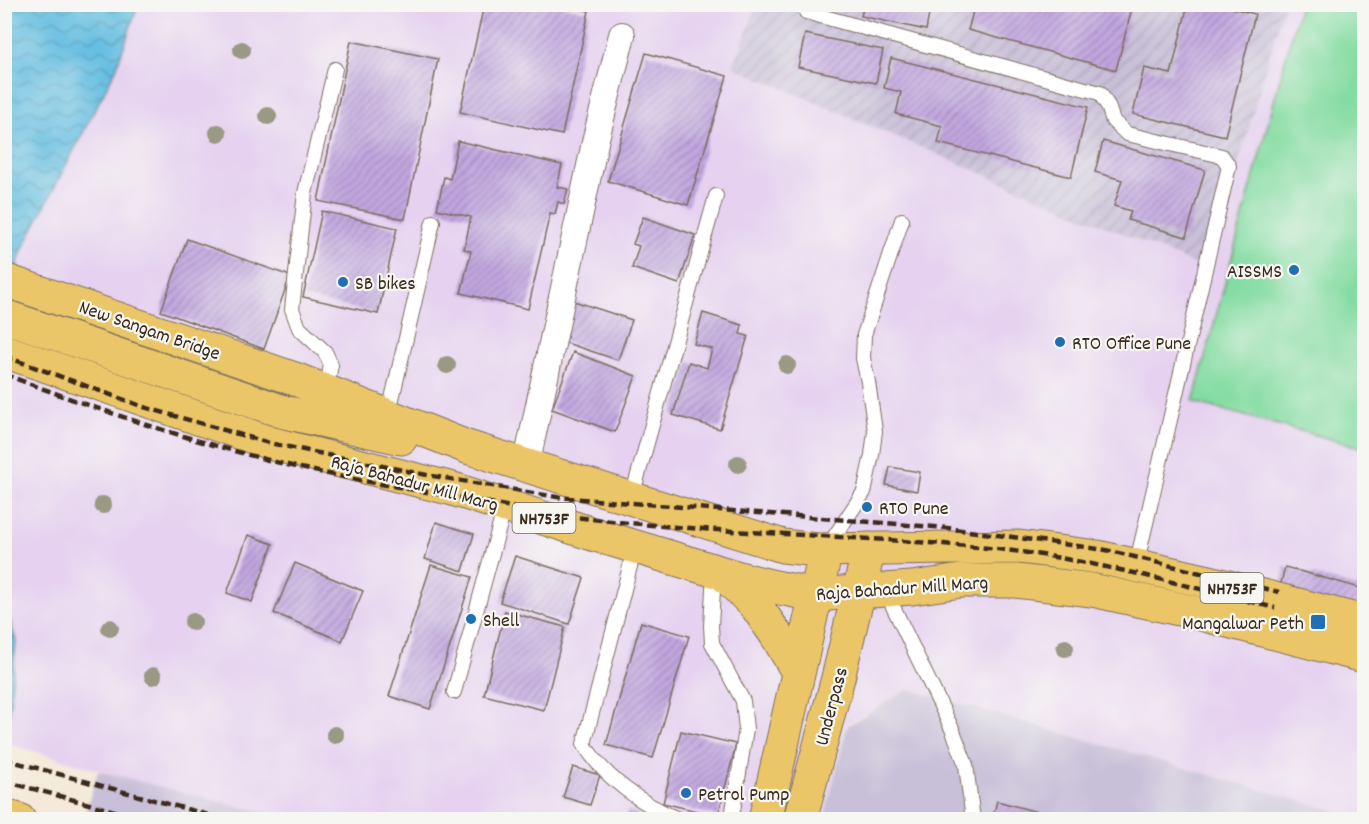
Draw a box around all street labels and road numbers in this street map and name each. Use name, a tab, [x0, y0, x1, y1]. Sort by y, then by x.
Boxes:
street label: New Sangam Bridge	[75, 295, 224, 369]
street label: Raja Bahadur Mill Marg	[327, 449, 501, 521]
road number: NH753F	[512, 503, 576, 533]
street label: Raja Bahadur Mill Marg	[815, 570, 989, 610]
road number: NH753F	[1200, 573, 1264, 603]
street label: Underpass	[809, 665, 857, 749]

